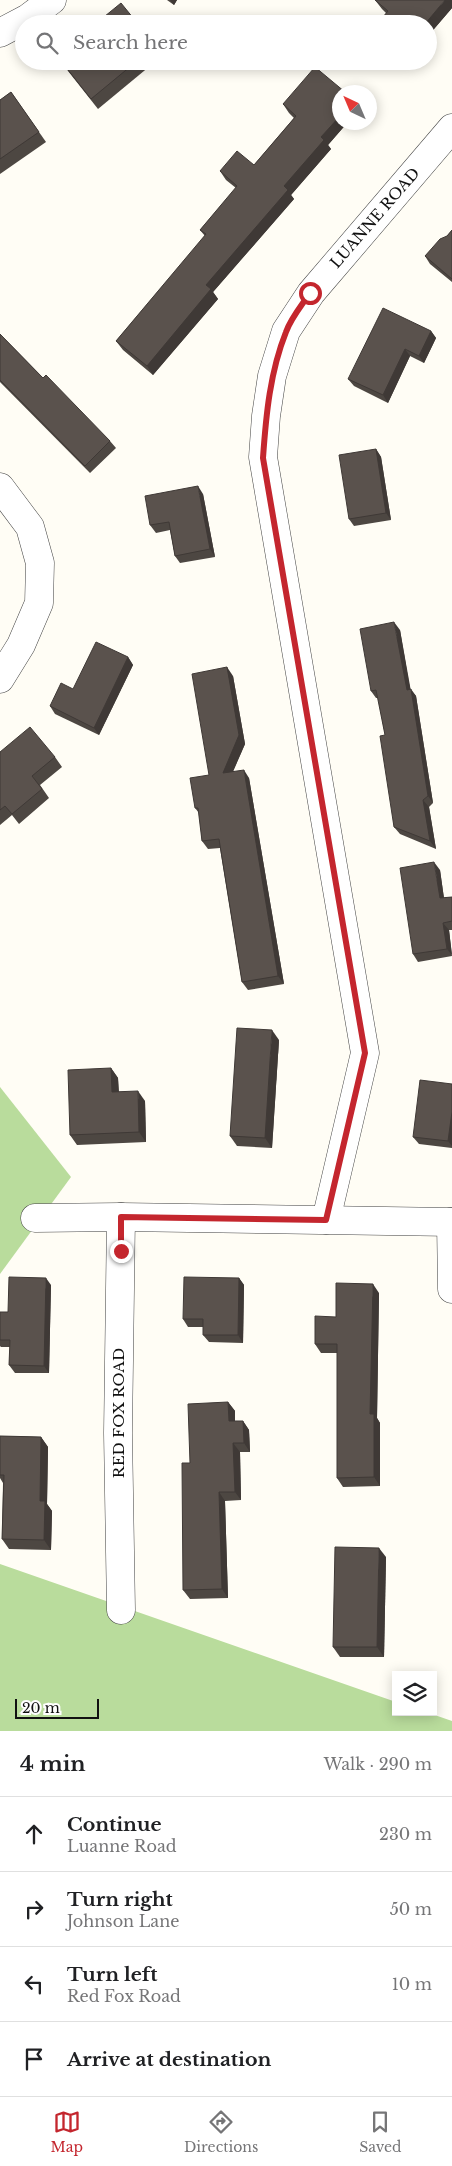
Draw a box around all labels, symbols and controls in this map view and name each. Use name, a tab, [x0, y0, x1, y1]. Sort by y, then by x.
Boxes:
search box	[15, 15, 437, 70]
icon: search	[33, 29, 61, 57]
text: Search here	[73, 31, 188, 54]
north arrow	[332, 85, 377, 130]
street label: LUANNE ROAD	[326, 164, 423, 272]
route start	[299, 282, 322, 305]
route end	[110, 1240, 133, 1263]
street label: RED FOX ROAD	[109, 1348, 128, 1478]
map controls	[392, 1671, 437, 1716]
button: layers	[392, 1671, 437, 1716]
scale bar	[15, 1696, 99, 1719]
text: 20 m	[22, 1699, 60, 1717]
text: 4 min	[20, 1751, 86, 1777]
text: Walk · 290 m	[324, 1754, 432, 1774]
text: Continue	[67, 1813, 162, 1836]
icon: ahead	[20, 1820, 48, 1848]
text: 230 m	[379, 1824, 432, 1844]
text: Luanne Road	[67, 1836, 177, 1856]
text: Turn right	[67, 1888, 173, 1911]
icon: right	[20, 1895, 48, 1923]
text: 50 m	[390, 1899, 432, 1919]
text: Johnson Lane	[67, 1911, 179, 1931]
text: Turn left	[67, 1963, 158, 1986]
icon: left	[20, 1970, 48, 1998]
text: 10 m	[392, 1974, 432, 1994]
text: Red Fox Road	[67, 1986, 181, 2006]
icon: arrive	[20, 2045, 48, 2073]
text: Arrive at destination	[67, 2048, 271, 2071]
tab: Map	[50, 2108, 83, 2156]
tab: Directions	[184, 2108, 258, 2156]
tab: Saved	[359, 2108, 402, 2156]

